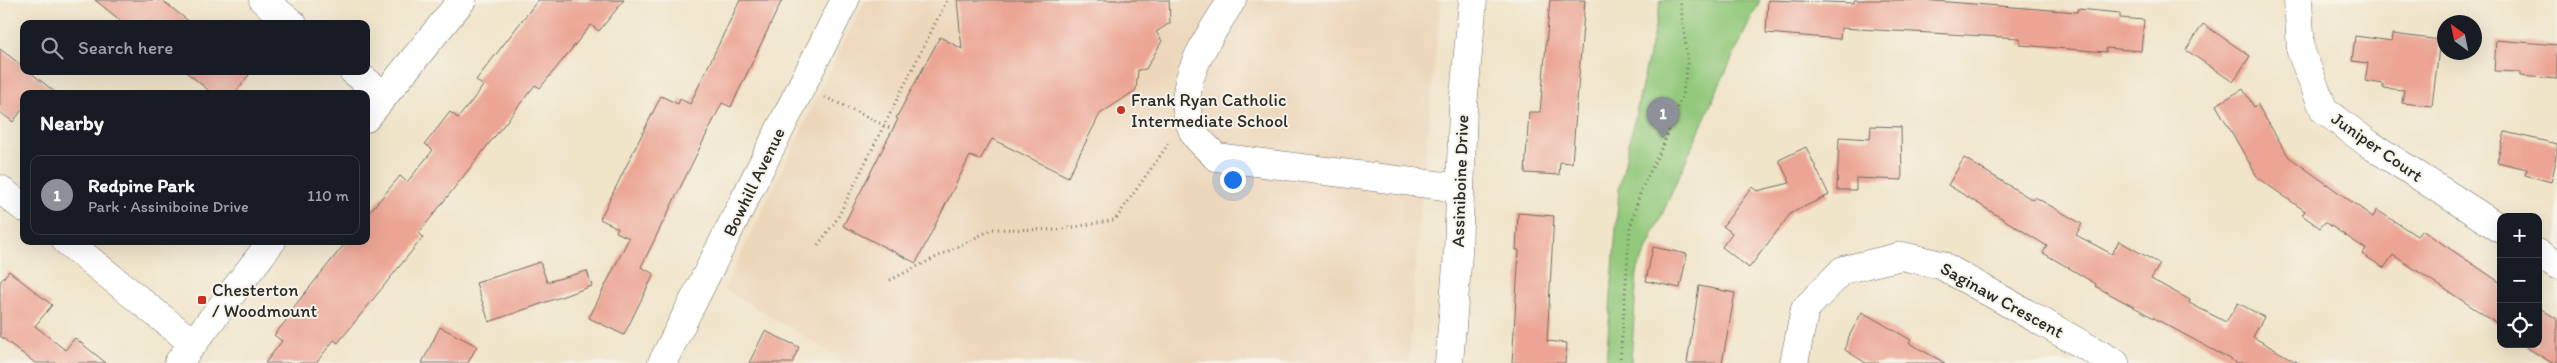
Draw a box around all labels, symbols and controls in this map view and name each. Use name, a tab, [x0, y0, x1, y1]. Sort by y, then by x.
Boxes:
north arrow	[2437, 15, 2482, 60]
search box	[20, 20, 370, 75]
icon: search	[38, 34, 66, 62]
text: Search here	[78, 36, 173, 59]
place label: Frank Ryan Catholic Intermediate School	[1131, 89, 1288, 132]
pin: 1	[1647, 97, 1679, 138]
marker: Frank Ryan Catholic Intermediate School	[1115, 104, 1127, 116]
street label: Juniper Court	[2327, 107, 2427, 187]
text: Nearby	[40, 110, 104, 135]
street label: Assiniboine Drive	[1447, 114, 1473, 248]
street label: Bowhill Avenue	[718, 124, 790, 240]
your location	[1220, 167, 1246, 193]
text: Redpine Park	[88, 174, 195, 197]
text: 1	[53, 186, 61, 205]
text: 110 m	[307, 186, 349, 205]
text: Park · Assiniboine Drive	[88, 197, 249, 216]
map controls	[2497, 213, 2542, 348]
button: +	[2497, 213, 2542, 258]
street label: Saginaw Crescent	[1936, 257, 2068, 343]
button: −	[2497, 258, 2542, 303]
place label: Chesterton / Woodmount	[212, 279, 317, 322]
marker: Chesterton / Woodmount	[196, 294, 208, 306]
button: locate	[2497, 303, 2542, 348]

